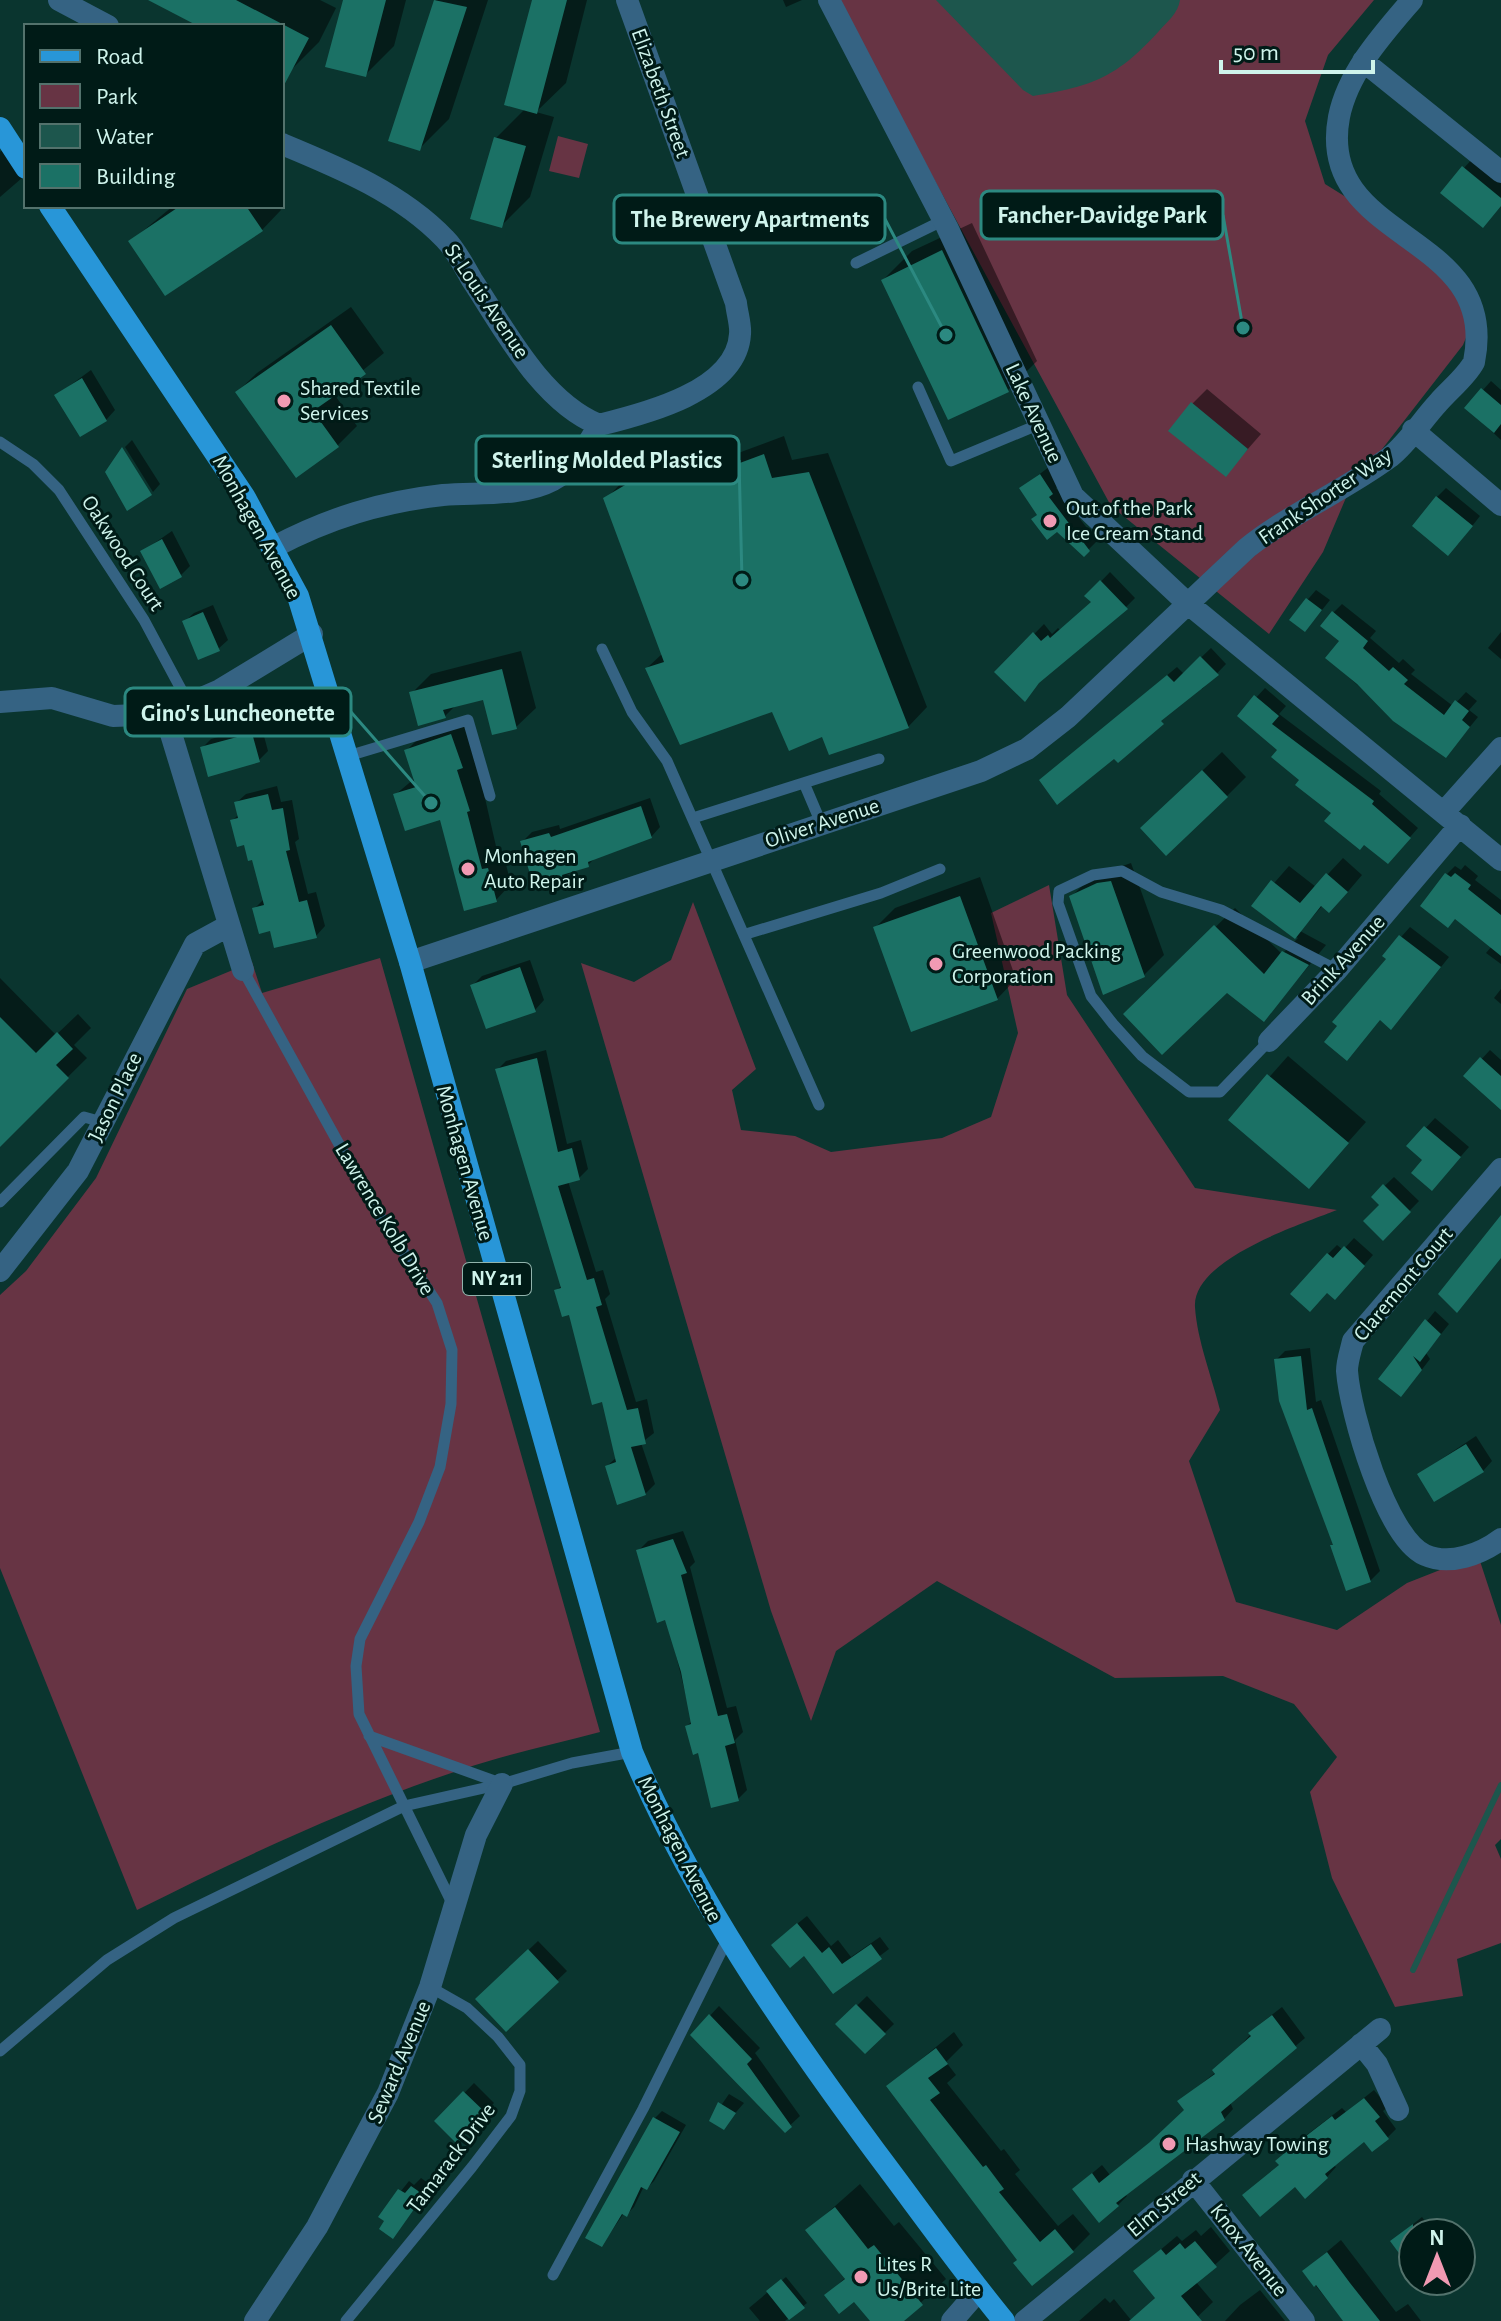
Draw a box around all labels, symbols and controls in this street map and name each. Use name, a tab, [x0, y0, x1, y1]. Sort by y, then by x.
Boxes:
legend	[24, 24, 284, 208]
scale bar	[1221, 24, 1373, 74]
street label: Elizabeth Street	[627, 25, 695, 161]
text: 50 m	[1233, 41, 1279, 65]
text: Road	[96, 45, 144, 69]
text: Park	[96, 85, 137, 109]
text: Water	[96, 125, 154, 149]
text: Building	[96, 165, 175, 189]
callout: Fancher-Davidge Park	[981, 191, 1223, 239]
callout: The Brewery Apartments	[614, 195, 885, 243]
text: Fancher-Davidge Park	[997, 204, 1207, 228]
text: The Brewery Apartments	[630, 208, 870, 232]
street label: St Louis Avenue	[441, 240, 533, 362]
street label: Lake Avenue	[1001, 360, 1067, 466]
place label: Shared Textile Services	[300, 377, 421, 424]
marker: Shared Textile Services	[275, 392, 293, 410]
callout: Sterling Molded Plastics	[476, 436, 739, 484]
street label: Frank Shorter Way	[1255, 443, 1396, 549]
text: Sterling Molded Plastics	[492, 449, 722, 473]
street label: Monhagen Avenue	[208, 452, 306, 602]
street label: Oakwood Court	[78, 492, 168, 614]
place label: Out of the Park Ice Cream Stand	[1066, 497, 1203, 544]
marker: Out of the Park Ice Cream Stand	[1041, 512, 1059, 530]
callout: Gino's Luncheonette	[125, 688, 351, 736]
text: Gino's Luncheonette	[141, 702, 335, 726]
street label: Oliver Avenue	[762, 794, 882, 852]
place label: Monhagen Auto Repair	[484, 845, 584, 892]
marker: Monhagen Auto Repair	[459, 860, 477, 878]
street label: Brink Avenue	[1297, 911, 1389, 1009]
place label: Greenwood Packing Corporation	[952, 940, 1121, 987]
marker: Greenwood Packing Corporation	[927, 955, 945, 973]
street label: Jason Place	[84, 1049, 146, 1145]
street label: Monhagen Avenue	[432, 1083, 498, 1243]
street label: Lawrence Kolb Drive	[331, 1139, 439, 1299]
street label: Claremont Court	[1349, 1223, 1457, 1345]
road number: NY 211	[463, 1263, 531, 1295]
street label: Monhagen Avenue	[634, 1773, 726, 1925]
street label: Seward Avenue	[363, 1998, 435, 2126]
street label: Tamarack Drive	[403, 2099, 499, 2217]
place label: Hashway Towing	[1185, 2133, 1329, 2155]
marker: Hashway Towing	[1160, 2135, 1178, 2153]
street label: Elm Street	[1123, 2167, 1205, 2241]
street label: Knox Avenue	[1206, 2200, 1292, 2300]
north arrow	[1397, 2217, 1477, 2297]
text: N	[1429, 2227, 1445, 2249]
place label: Lites R Us/Brite Lite	[877, 2253, 981, 2300]
marker: Lites R Us/Brite Lite	[852, 2268, 870, 2286]

